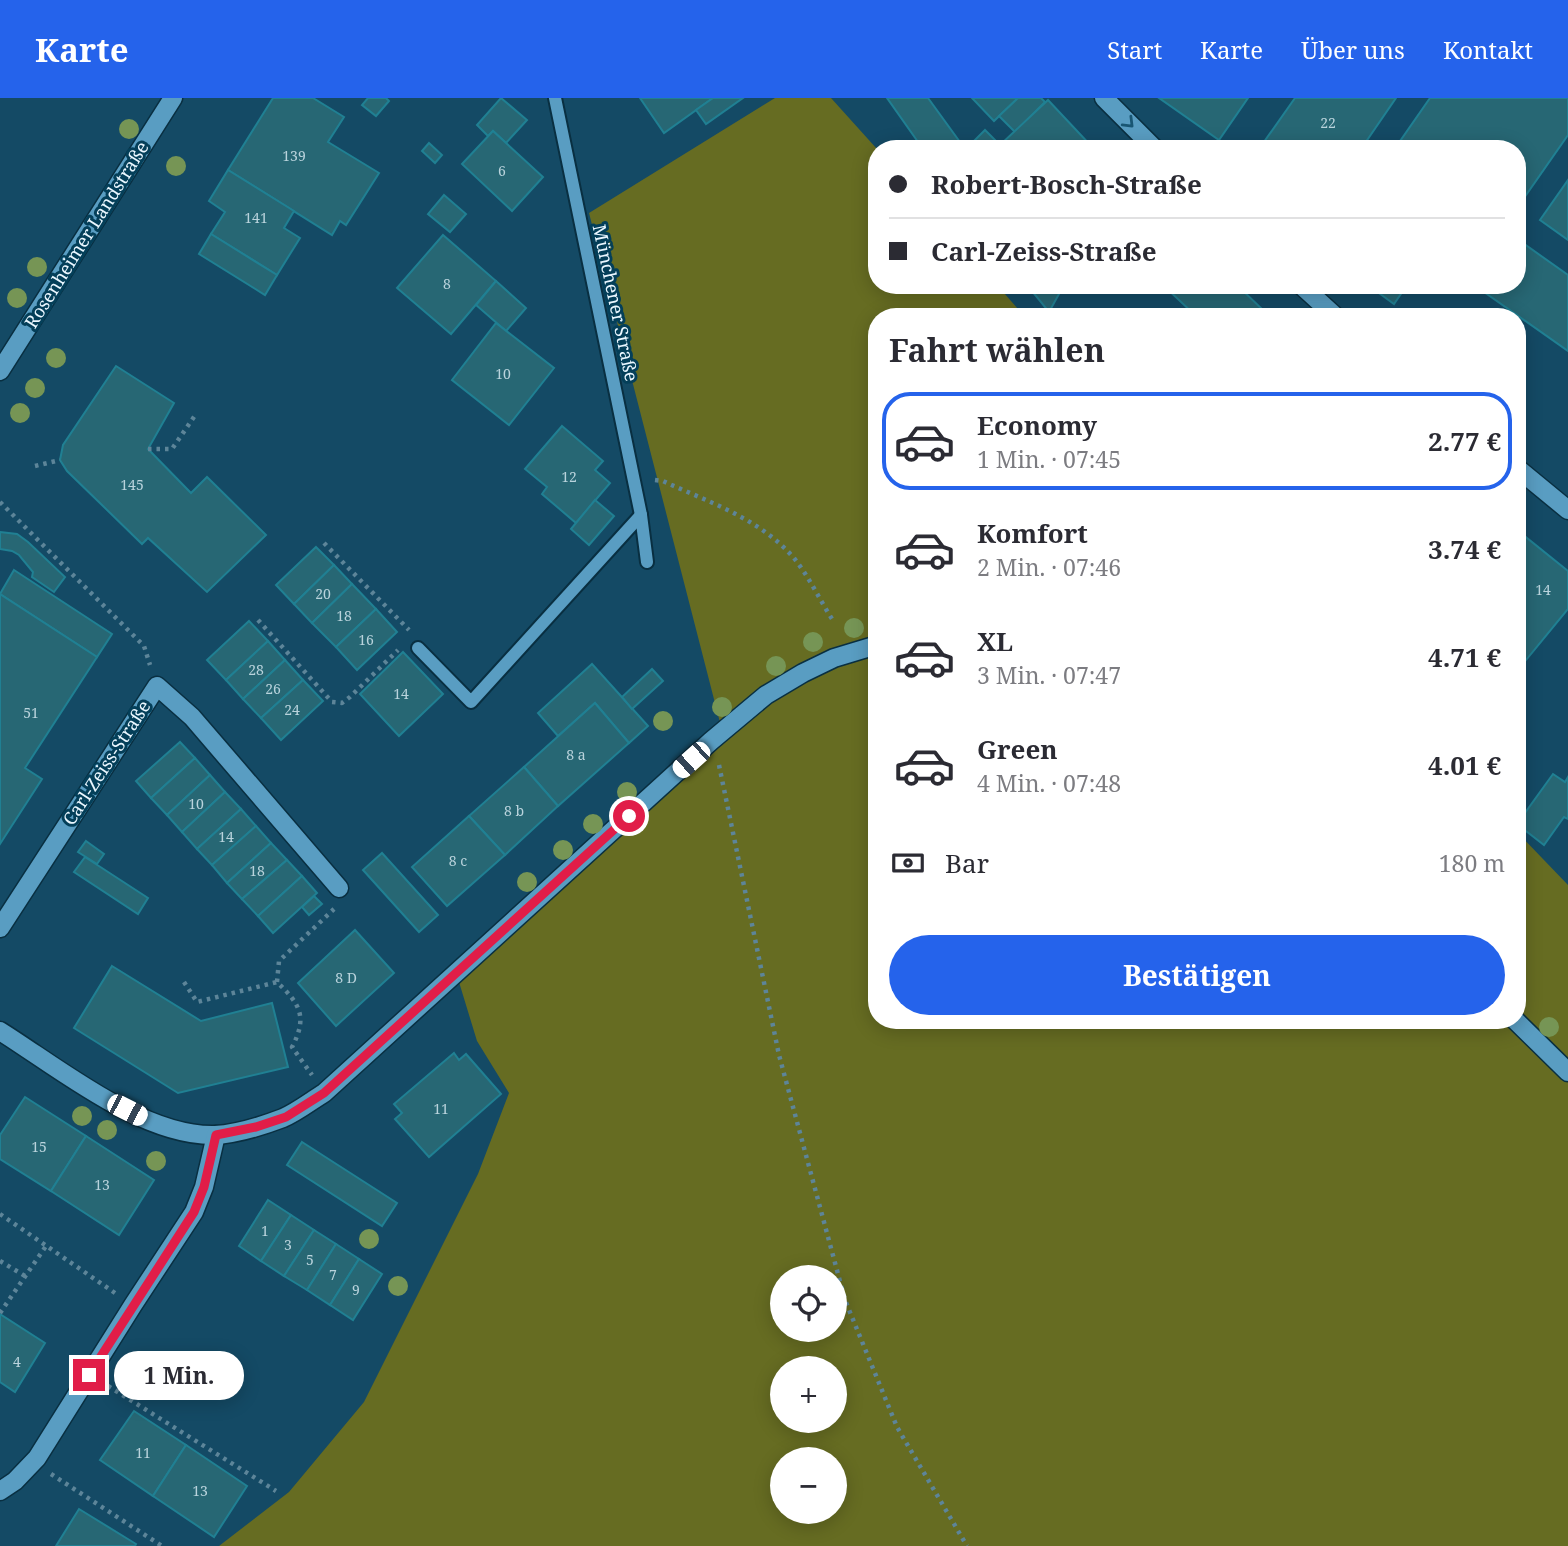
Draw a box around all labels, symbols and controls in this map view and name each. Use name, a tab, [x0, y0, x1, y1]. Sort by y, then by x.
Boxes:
text: Karte	[35, 27, 129, 72]
text: Start	[1107, 33, 1162, 66]
text: Karte	[1200, 33, 1263, 66]
text: Über uns	[1301, 33, 1405, 66]
text: Kontakt	[1443, 33, 1533, 66]
house number: 22	[1320, 113, 1336, 132]
one-way arrow	[1121, 115, 1134, 128]
street label: Rosenheimer Landstraße	[19, 136, 154, 332]
house number: 139	[282, 146, 306, 165]
house number: 6	[498, 161, 506, 180]
text: Robert-Bosch-Straße	[931, 166, 1202, 202]
house number: 141	[244, 208, 268, 227]
street label: Münchener Straße	[588, 222, 644, 383]
text: Carl-Zeiss-Straße	[931, 233, 1157, 269]
house number: 8	[443, 274, 451, 293]
text: Fahrt wählen	[889, 328, 1105, 371]
house number: 10	[495, 364, 511, 383]
text: Economy	[977, 407, 1097, 443]
icon: car	[893, 410, 956, 473]
text: 2.77 €	[1428, 423, 1501, 459]
text: 1 Min. · 07:45	[977, 443, 1121, 475]
house number: 12	[561, 467, 577, 486]
house number: 145	[120, 475, 144, 494]
text: Komfort	[977, 515, 1088, 551]
icon: car	[893, 518, 956, 581]
text: 3.74 €	[1428, 531, 1501, 567]
text: 2 Min. · 07:46	[977, 551, 1121, 583]
house number: 14	[1535, 580, 1551, 599]
house number: 20	[315, 584, 331, 603]
house number: 18	[336, 606, 352, 625]
text: XL	[977, 623, 1013, 659]
icon: car	[893, 626, 956, 689]
house number: 16	[358, 630, 374, 649]
text: 4.71 €	[1428, 639, 1501, 675]
text: 3 Min. · 07:47	[977, 659, 1121, 691]
house number: 28	[248, 660, 264, 679]
house number: 26	[265, 679, 281, 698]
house number: 14	[393, 684, 409, 703]
street label: Carl-Zeiss-Straße	[57, 695, 156, 830]
house number: 24	[284, 700, 300, 719]
house number: 51	[23, 703, 39, 722]
text: Green	[977, 731, 1058, 767]
icon: car	[893, 734, 956, 797]
car	[669, 738, 714, 782]
house number: 8 a	[566, 745, 586, 764]
text: 4.01 €	[1428, 747, 1501, 783]
text: 4 Min. · 07:48	[977, 767, 1121, 799]
house number: 10	[188, 794, 204, 813]
route start	[613, 800, 645, 832]
house number: 8 b	[504, 801, 524, 820]
house number: 14	[218, 827, 234, 846]
icon: cash	[889, 844, 927, 882]
text: Bar	[945, 845, 989, 881]
text: 180 m	[1439, 847, 1505, 879]
house number: 8 c	[449, 851, 467, 870]
house number: 18	[249, 861, 265, 880]
button: Bestätigen	[889, 935, 1505, 1015]
house number: 8 D	[335, 968, 357, 987]
car	[104, 1091, 151, 1129]
house number: 11	[433, 1099, 449, 1118]
house number: 15	[31, 1137, 47, 1156]
house number: 13	[94, 1175, 110, 1194]
house number: 1	[261, 1221, 269, 1240]
house number: 3	[284, 1235, 292, 1254]
house number: 5	[306, 1250, 314, 1269]
house number: 7	[329, 1265, 337, 1284]
map controls	[770, 1265, 847, 1524]
button: locate	[770, 1265, 847, 1342]
house number: 9	[352, 1280, 360, 1299]
callout: 1 Min.	[114, 1350, 243, 1400]
house number: 4	[13, 1352, 21, 1371]
button: +	[770, 1356, 847, 1433]
route end	[73, 1359, 105, 1391]
text: 1 Min.	[143, 1359, 215, 1391]
house number: 11	[135, 1443, 151, 1462]
button: −	[770, 1447, 847, 1524]
house number: 13	[192, 1481, 208, 1500]

